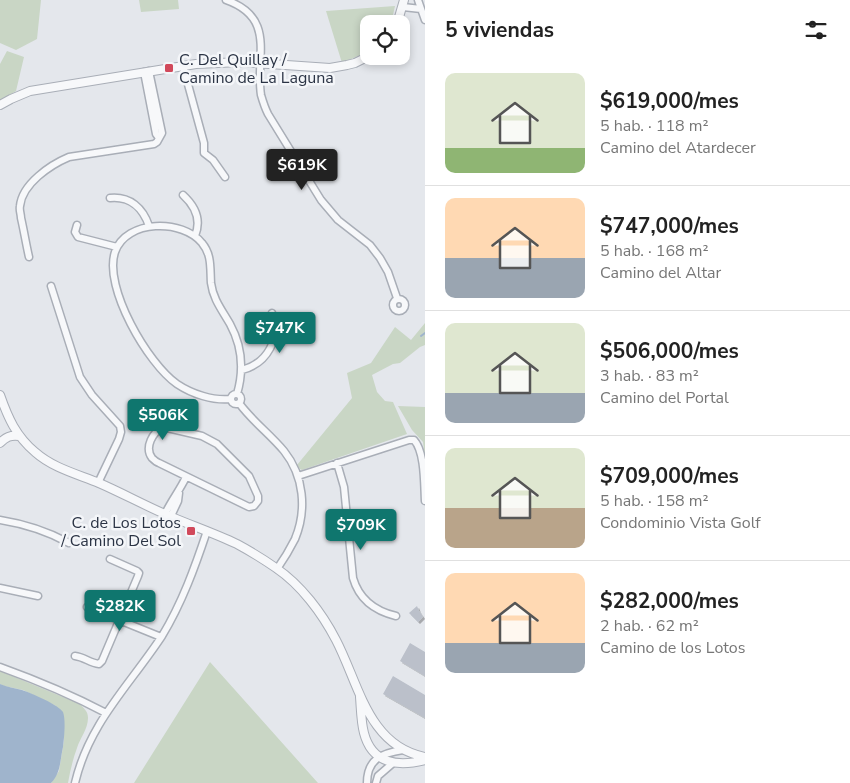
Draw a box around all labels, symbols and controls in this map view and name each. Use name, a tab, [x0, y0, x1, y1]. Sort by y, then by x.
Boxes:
map controls	[360, 15, 410, 65]
button: locate	[360, 15, 410, 65]
text: 5 viviendas	[445, 16, 554, 44]
icon: filters	[802, 16, 830, 44]
place label: C. Del Quillay / Camino de La Laguna	[179, 49, 334, 89]
marker: C. Del Quillay / Camino de La Laguna	[163, 62, 175, 74]
text: $619,000/mes	[600, 87, 739, 115]
icon: home	[485, 93, 545, 153]
text: 5 hab. · 118 m²	[600, 115, 708, 137]
text: Camino del Atardecer	[600, 137, 756, 159]
pin: $619K	[267, 148, 337, 191]
text: $619K	[277, 154, 327, 176]
text: $747,000/mes	[600, 212, 739, 240]
icon: home	[485, 218, 545, 278]
text: 5 hab. · 168 m²	[600, 240, 708, 262]
text: Camino del Altar	[600, 262, 721, 284]
pin: $747K	[245, 312, 315, 354]
text: $747K	[255, 317, 305, 339]
text: $506,000/mes	[600, 337, 739, 365]
icon: home	[485, 343, 545, 403]
text: 3 hab. · 83 m²	[600, 365, 699, 387]
text: Camino del Portal	[600, 387, 729, 409]
pin: $506K	[128, 398, 198, 441]
text: $506K	[138, 404, 188, 426]
text: $709,000/mes	[600, 462, 739, 490]
icon: home	[485, 468, 545, 528]
text: 5 hab. · 158 m²	[600, 490, 708, 512]
pin: $709K	[326, 508, 396, 551]
place label: C. de Los Lotos / Camino Del Sol	[60, 512, 181, 552]
text: Condominio Vista Golf	[600, 512, 761, 534]
text: $709K	[336, 514, 386, 536]
marker: C. de Los Lotos / Camino Del Sol	[185, 525, 197, 537]
text: $282,000/mes	[600, 587, 739, 615]
pin: $282K	[85, 590, 155, 632]
icon: home	[485, 593, 545, 653]
text: $282K	[95, 595, 145, 617]
text: 2 hab. · 62 m²	[600, 615, 699, 637]
text: Camino de los Lotos	[600, 637, 745, 659]

